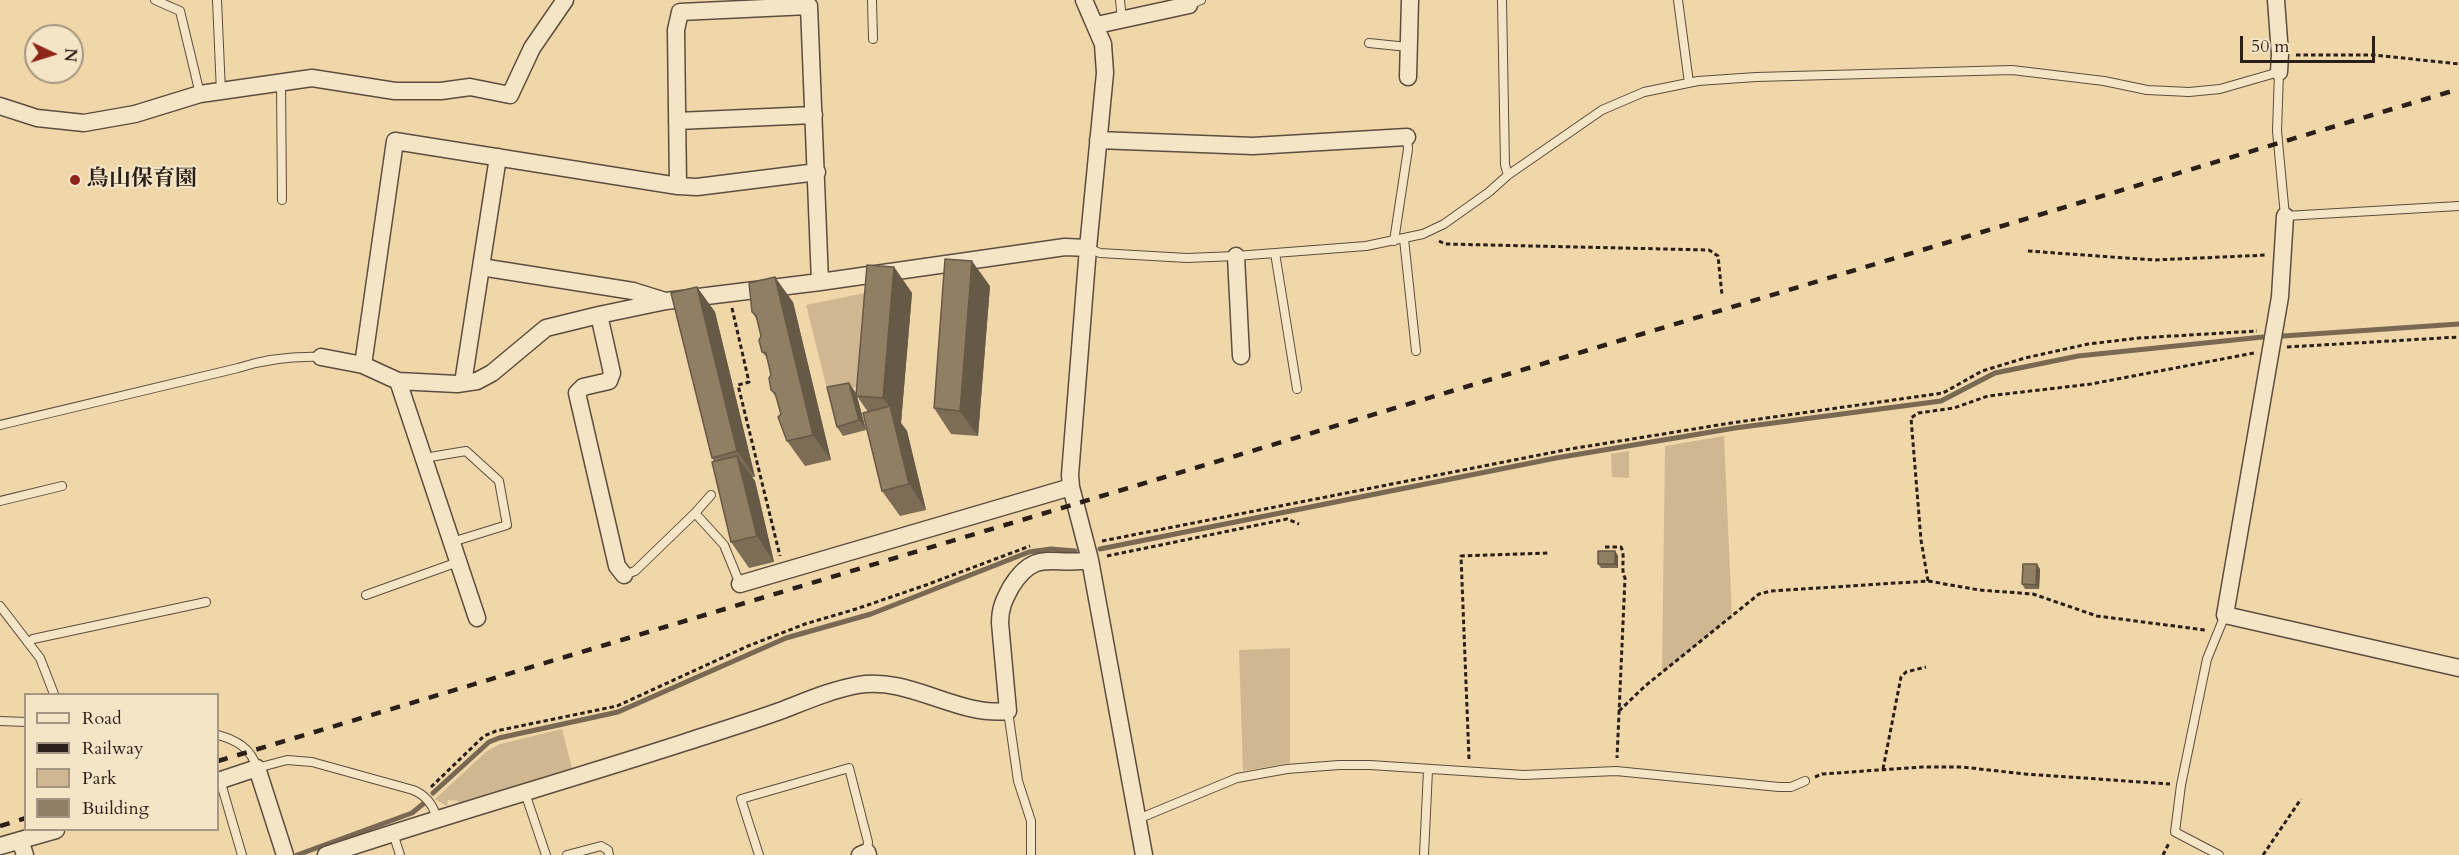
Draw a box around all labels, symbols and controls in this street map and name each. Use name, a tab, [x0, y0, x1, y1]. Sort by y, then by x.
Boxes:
north arrow	[24, 24, 84, 84]
scale bar	[2243, 24, 2378, 62]
text: 50 m	[2251, 34, 2290, 59]
text: N	[59, 47, 81, 63]
place label: 鳥山保育園	[87, 167, 197, 193]
marker: 鳥山保育園	[68, 173, 82, 187]
legend	[24, 693, 219, 831]
text: Road	[82, 706, 122, 731]
text: Railway	[82, 736, 144, 761]
text: Park	[82, 766, 117, 791]
text: Building	[82, 796, 149, 821]

